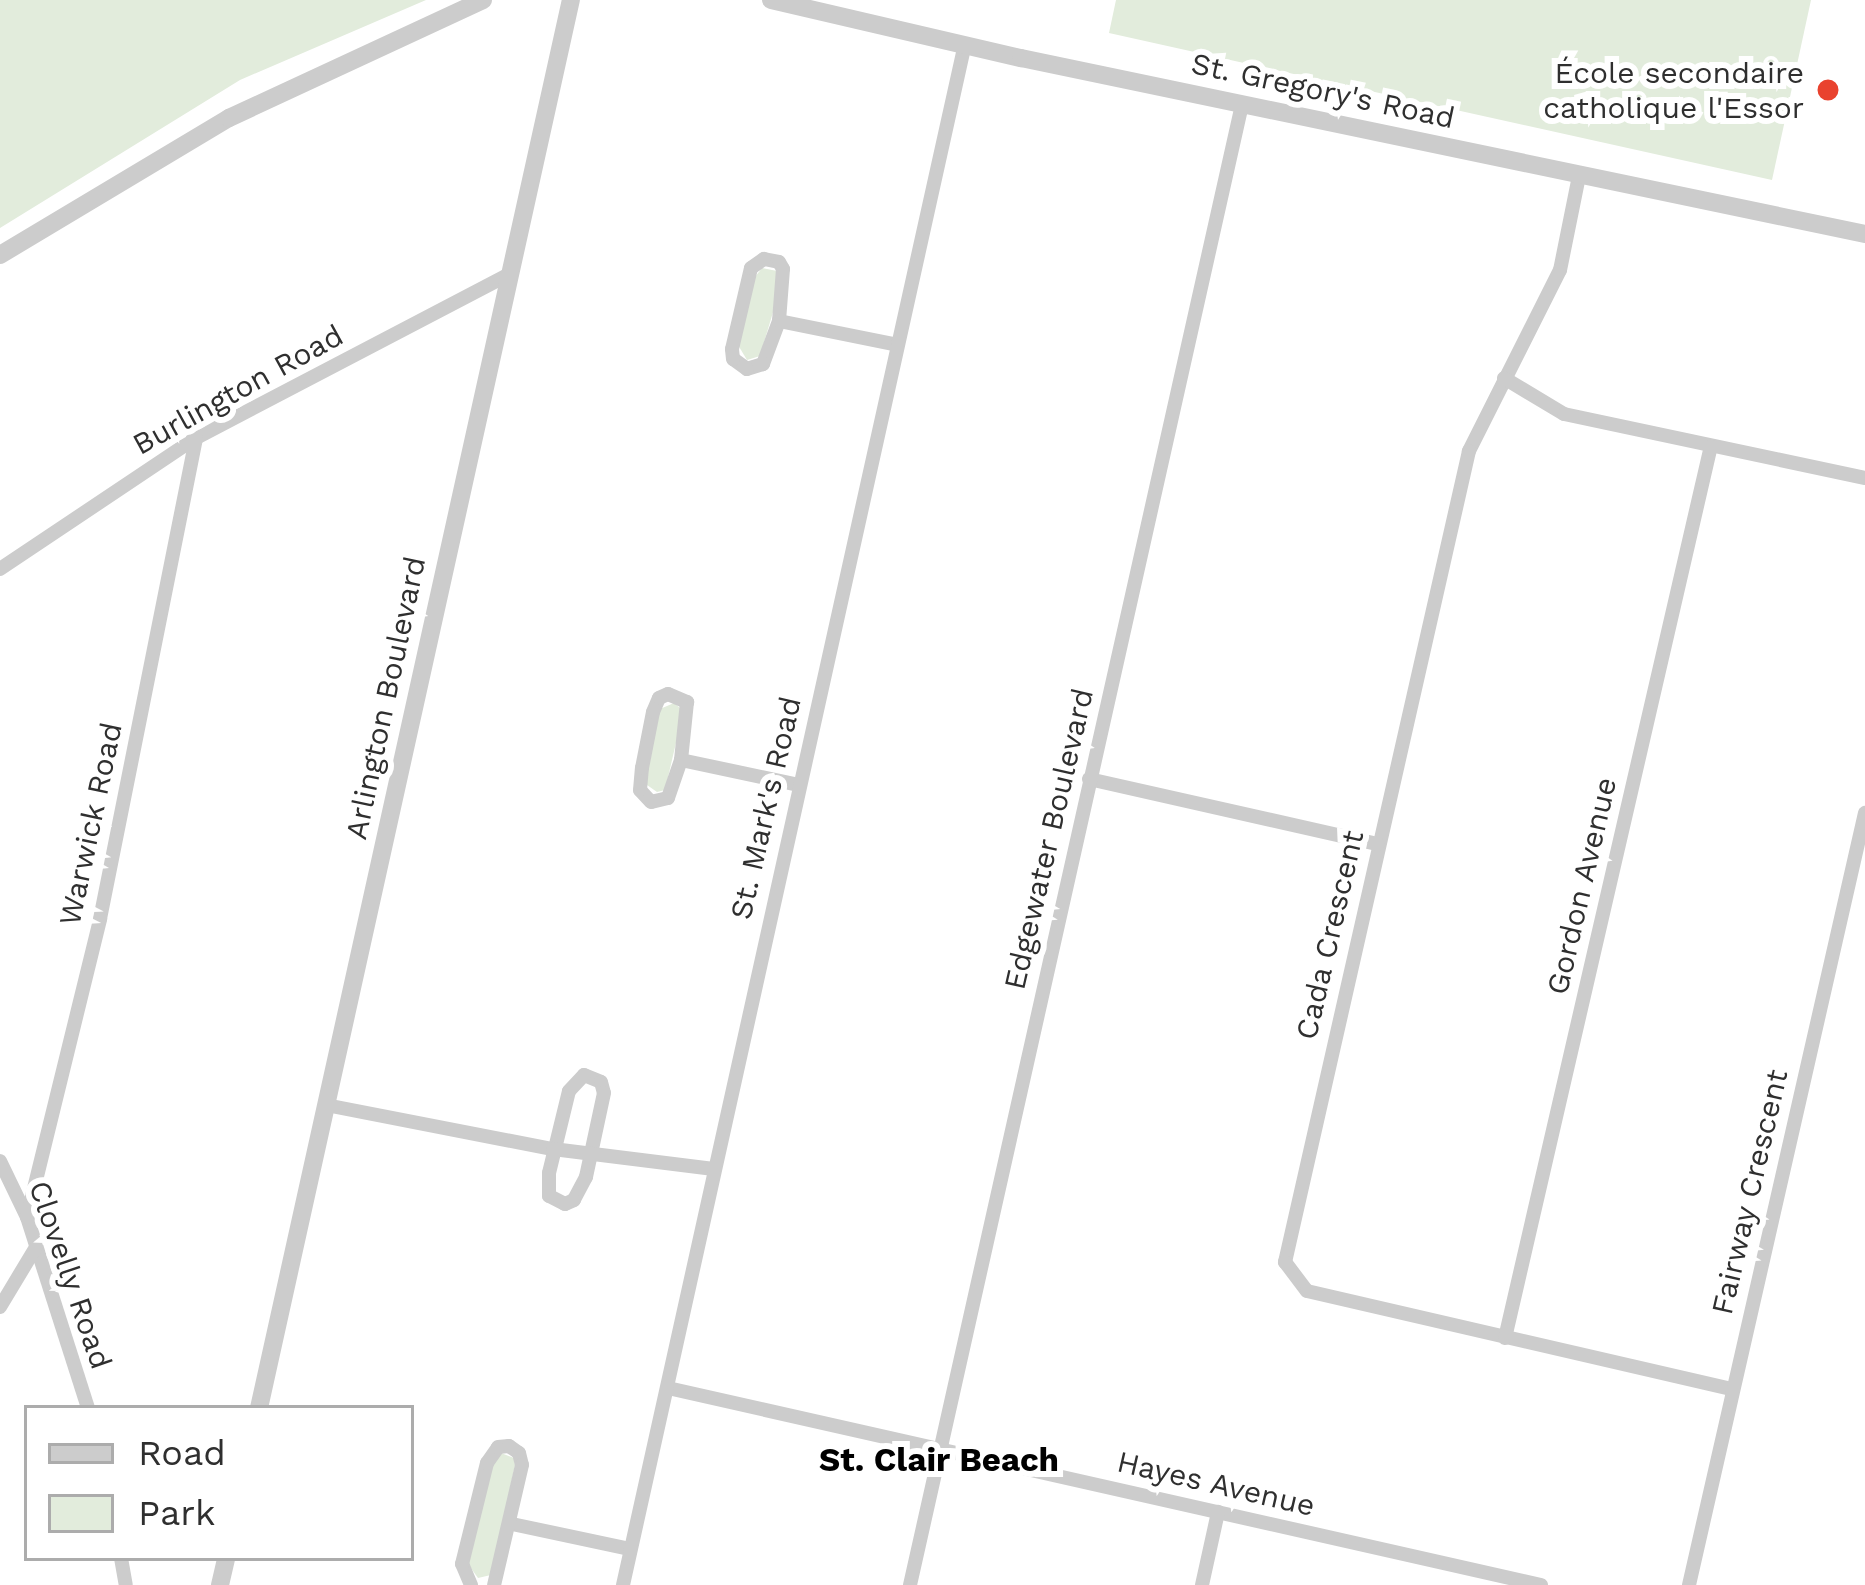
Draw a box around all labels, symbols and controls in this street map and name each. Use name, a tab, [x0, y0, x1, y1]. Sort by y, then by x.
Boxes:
street label: St. Gregory's Road	[1188, 45, 1458, 137]
place label: École secondaire catholique l'Essor	[1543, 55, 1804, 125]
marker: École secondaire catholique l'Essor	[1815, 77, 1841, 103]
street label: Burlington Road	[127, 317, 349, 463]
street label: Arlington Boulevard	[338, 553, 434, 843]
street label: Edgewater Boulevard	[997, 685, 1101, 993]
street label: St. Mark's Road	[723, 693, 809, 923]
street label: Warwick Road	[52, 719, 130, 929]
street label: Gordon Avenue	[1539, 773, 1625, 999]
street label: Cada Crescent	[1288, 827, 1372, 1043]
street label: Fairway Crescent	[1704, 1066, 1796, 1318]
street label: Clovelly Road	[21, 1176, 119, 1374]
legend	[24, 1405, 414, 1561]
text: Road	[138, 1432, 226, 1474]
district label: St. Clair Beach	[819, 1440, 1059, 1480]
street label: Hayes Avenue	[1113, 1444, 1319, 1524]
text: Park	[138, 1492, 215, 1534]

